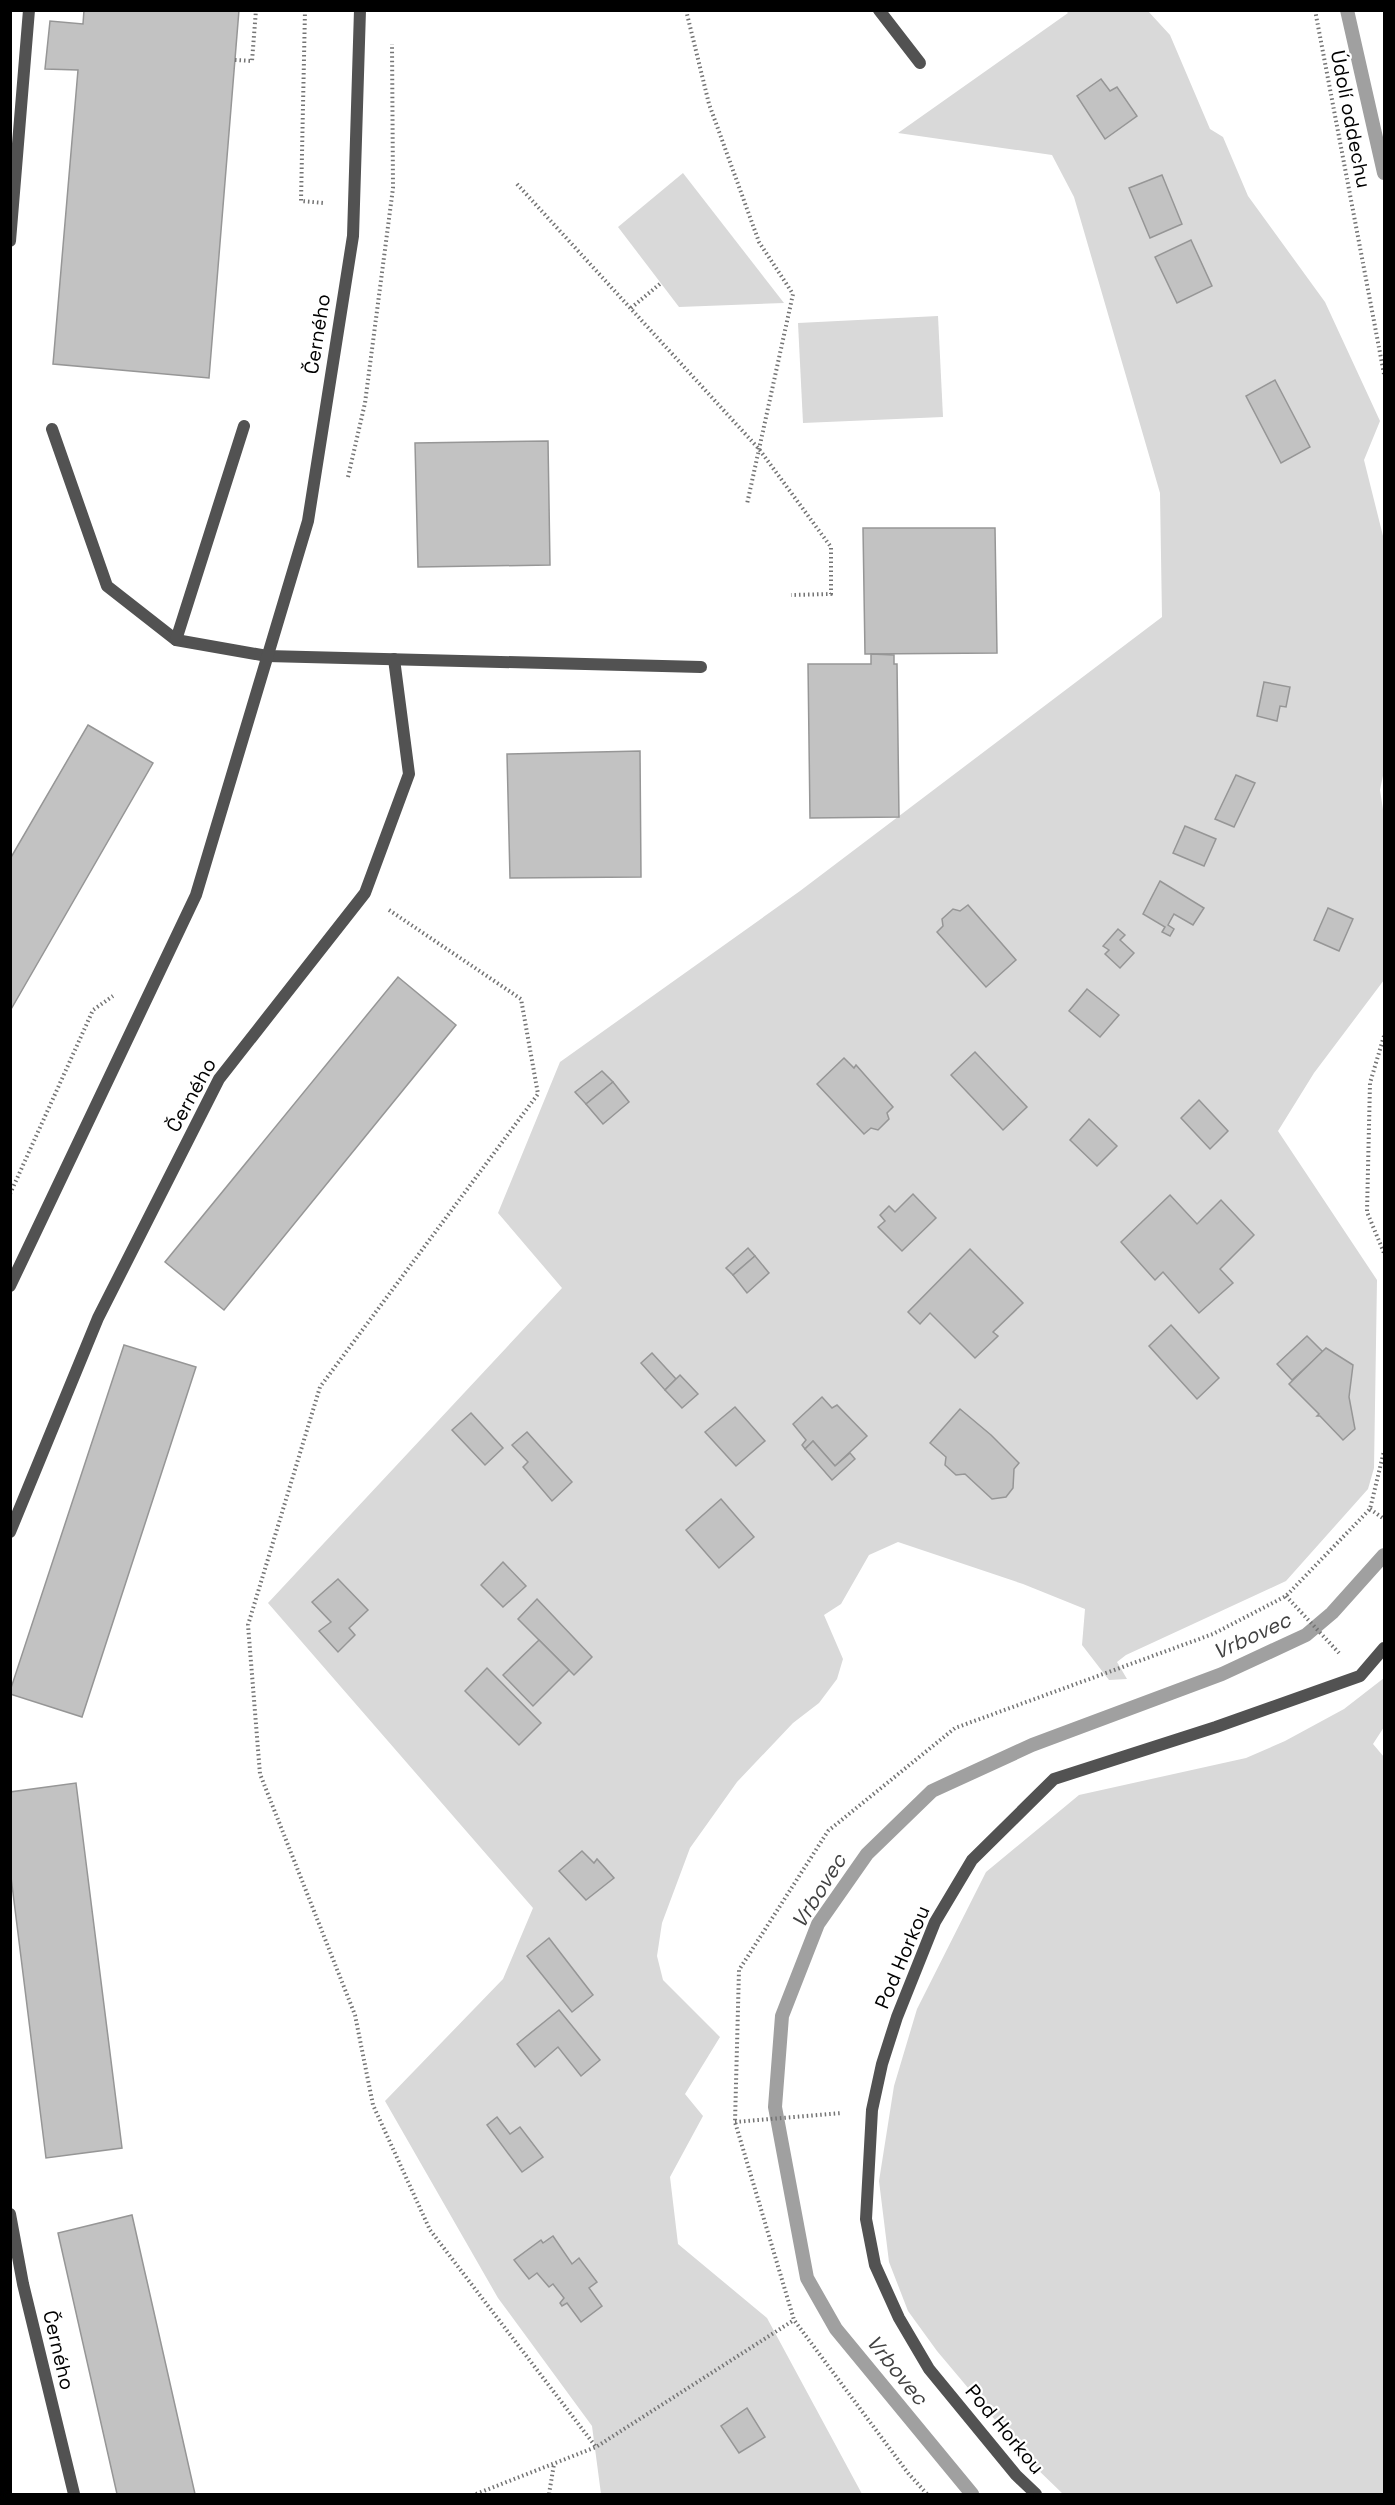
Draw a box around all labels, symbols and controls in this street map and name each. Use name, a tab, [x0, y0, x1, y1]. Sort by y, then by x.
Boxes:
street label: Údolí oddechu	[1325, 48, 1377, 190]
street label: Černého	[298, 292, 336, 376]
street label: Černého	[160, 1053, 222, 1137]
water label: Vrbovec	[1209, 1605, 1296, 1665]
water label: Vrbovec	[785, 1847, 853, 1933]
street label: Pod Horkou	[869, 1901, 935, 2013]
street label: Černého	[37, 2308, 81, 2392]
water label: Vrbovec	[861, 2329, 935, 2411]
street label: Pod Horkou	[960, 2379, 1050, 2479]

